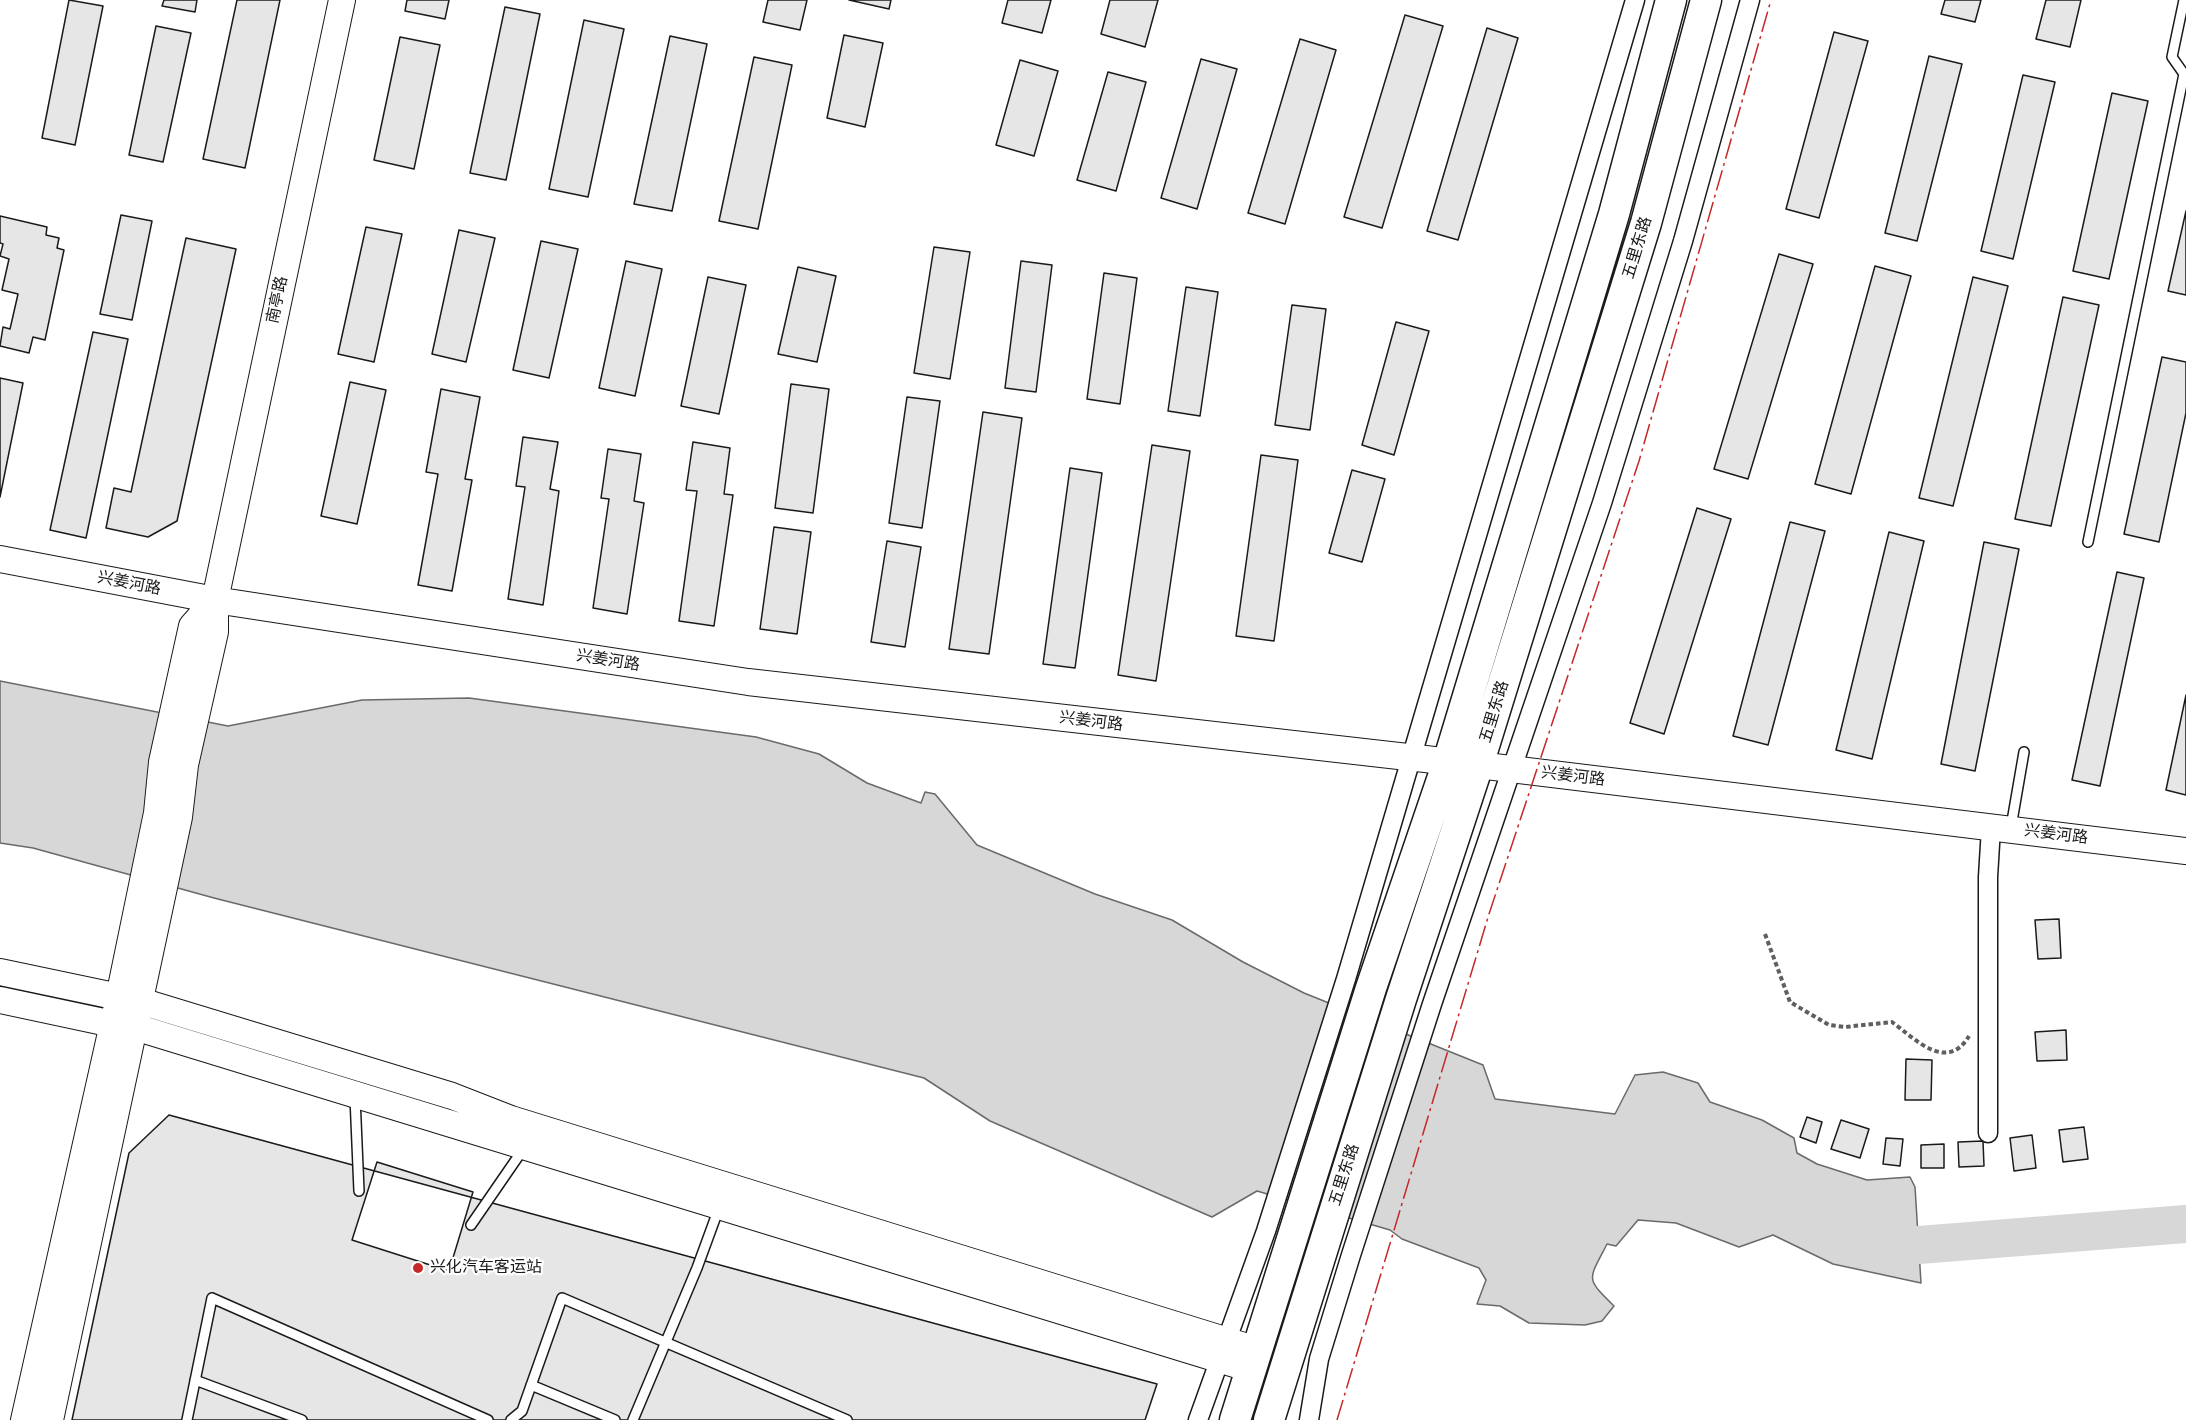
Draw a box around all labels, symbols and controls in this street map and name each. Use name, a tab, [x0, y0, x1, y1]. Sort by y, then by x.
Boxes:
street label: 五里东路	[1619, 215, 1657, 281]
street label: 南亭路	[264, 275, 292, 325]
street label: 兴姜河路	[96, 568, 162, 600]
street label: 兴姜河路	[575, 647, 641, 675]
street label: 五里东路	[1476, 679, 1514, 745]
street label: 兴姜河路	[1058, 709, 1124, 735]
street label: 兴姜河路	[1540, 764, 1606, 790]
street label: 兴姜河路	[2023, 822, 2089, 848]
street label: 五里东路	[1326, 1142, 1364, 1208]
place label: 兴化汽车客运站	[430, 1258, 542, 1278]
marker: 兴化汽车客运站	[411, 1261, 425, 1275]

